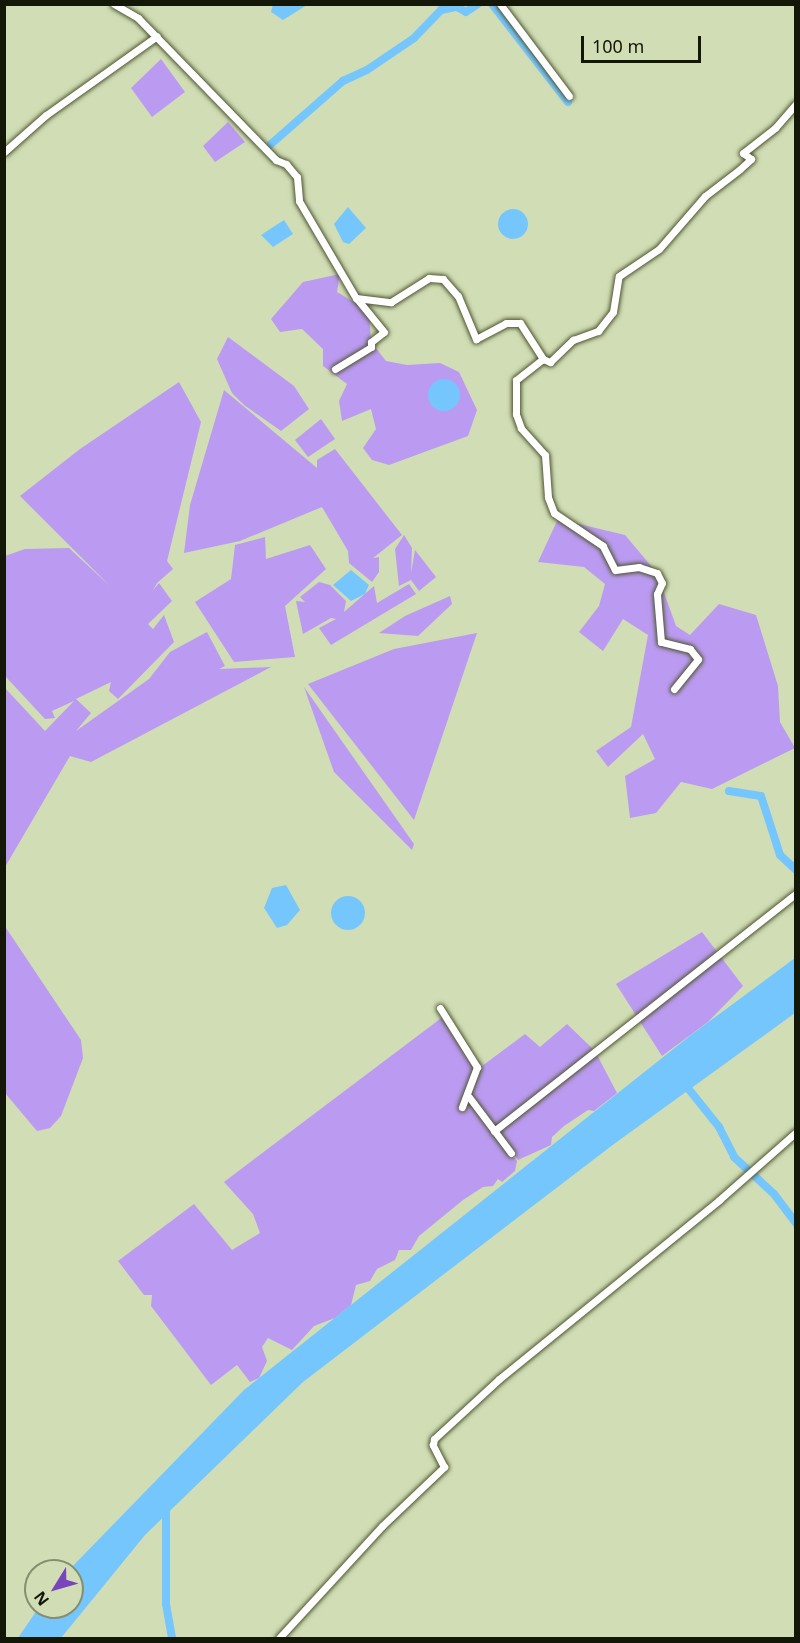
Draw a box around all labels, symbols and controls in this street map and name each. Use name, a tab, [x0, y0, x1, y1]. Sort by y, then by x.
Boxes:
scale bar	[584, 24, 704, 62]
text: 100 m	[592, 34, 644, 58]
north arrow	[24, 1559, 84, 1619]
text: N	[29, 1587, 54, 1610]

